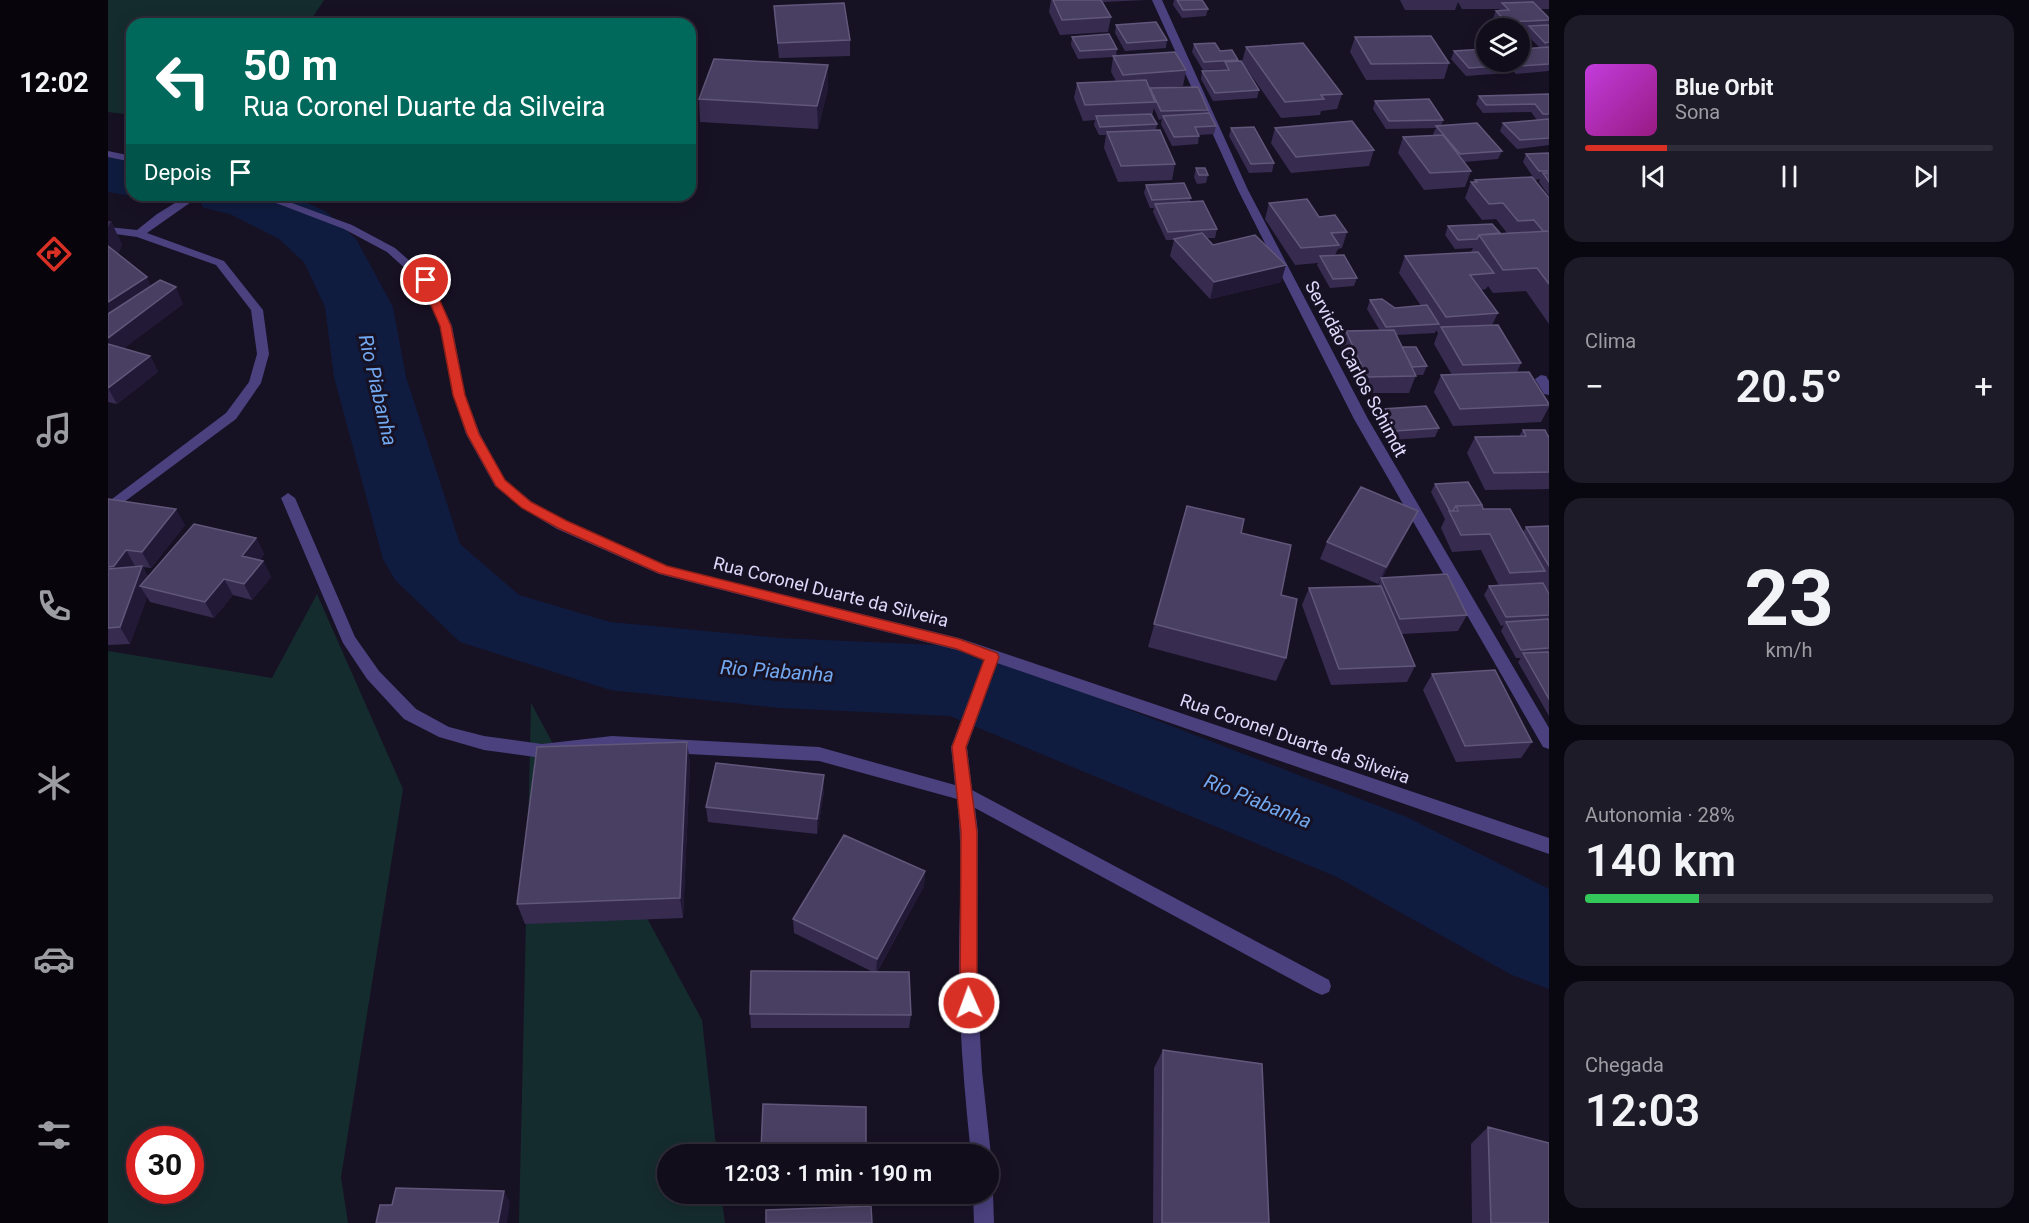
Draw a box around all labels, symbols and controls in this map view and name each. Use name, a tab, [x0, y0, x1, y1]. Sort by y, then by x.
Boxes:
map controls	[1476, 18, 1530, 72]
button: layers	[1476, 18, 1530, 72]
text: 50 m	[243, 41, 338, 90]
icon: left	[144, 42, 222, 120]
text: 12:02	[19, 67, 89, 99]
text: Blue Orbit	[1675, 75, 1773, 100]
text: Rua Coronel Duarte da Silveira	[243, 91, 605, 123]
text: Sona	[1675, 100, 1720, 124]
icon: arrive	[224, 156, 257, 189]
text: Depois	[144, 160, 212, 185]
icon: previous	[1637, 160, 1670, 193]
icon: pause	[1773, 160, 1806, 193]
icon: next	[1909, 160, 1942, 193]
icon: directions	[33, 233, 75, 275]
pin	[400, 254, 451, 305]
icon: arrive	[409, 263, 442, 296]
street label: Servidão Carlos Schimdt	[1301, 277, 1412, 461]
text: Clima	[1585, 329, 1636, 353]
water label: Rio Piabanha	[354, 332, 402, 448]
text: 20.5°	[1735, 360, 1843, 413]
text: −	[1585, 367, 1604, 406]
text: +	[1974, 367, 1993, 406]
icon: music	[33, 409, 75, 451]
street label: Rua Coronel Duarte da Silveira	[711, 552, 951, 631]
text: 23	[1744, 553, 1834, 644]
icon: phone	[33, 585, 75, 627]
text: km/h	[1766, 638, 1812, 662]
water label: Rio Piabanha	[720, 655, 834, 687]
street label: Rua Coronel Duarte da Silveira	[1177, 689, 1413, 788]
icon: climate	[33, 762, 75, 804]
water label: Rio Piabanha	[1201, 769, 1315, 833]
text: Autonomia · 28%	[1585, 803, 1735, 827]
text: 140 km	[1585, 834, 1736, 887]
icon: car	[33, 938, 75, 980]
position arrow	[937, 971, 1001, 1035]
text: Chegada	[1585, 1053, 1664, 1077]
text: 12:03	[1585, 1084, 1700, 1137]
icon: filters	[33, 1114, 75, 1156]
speed limit sign: 30	[126, 1126, 204, 1204]
text: 12:03 · 1 min · 190 m	[724, 1161, 932, 1186]

